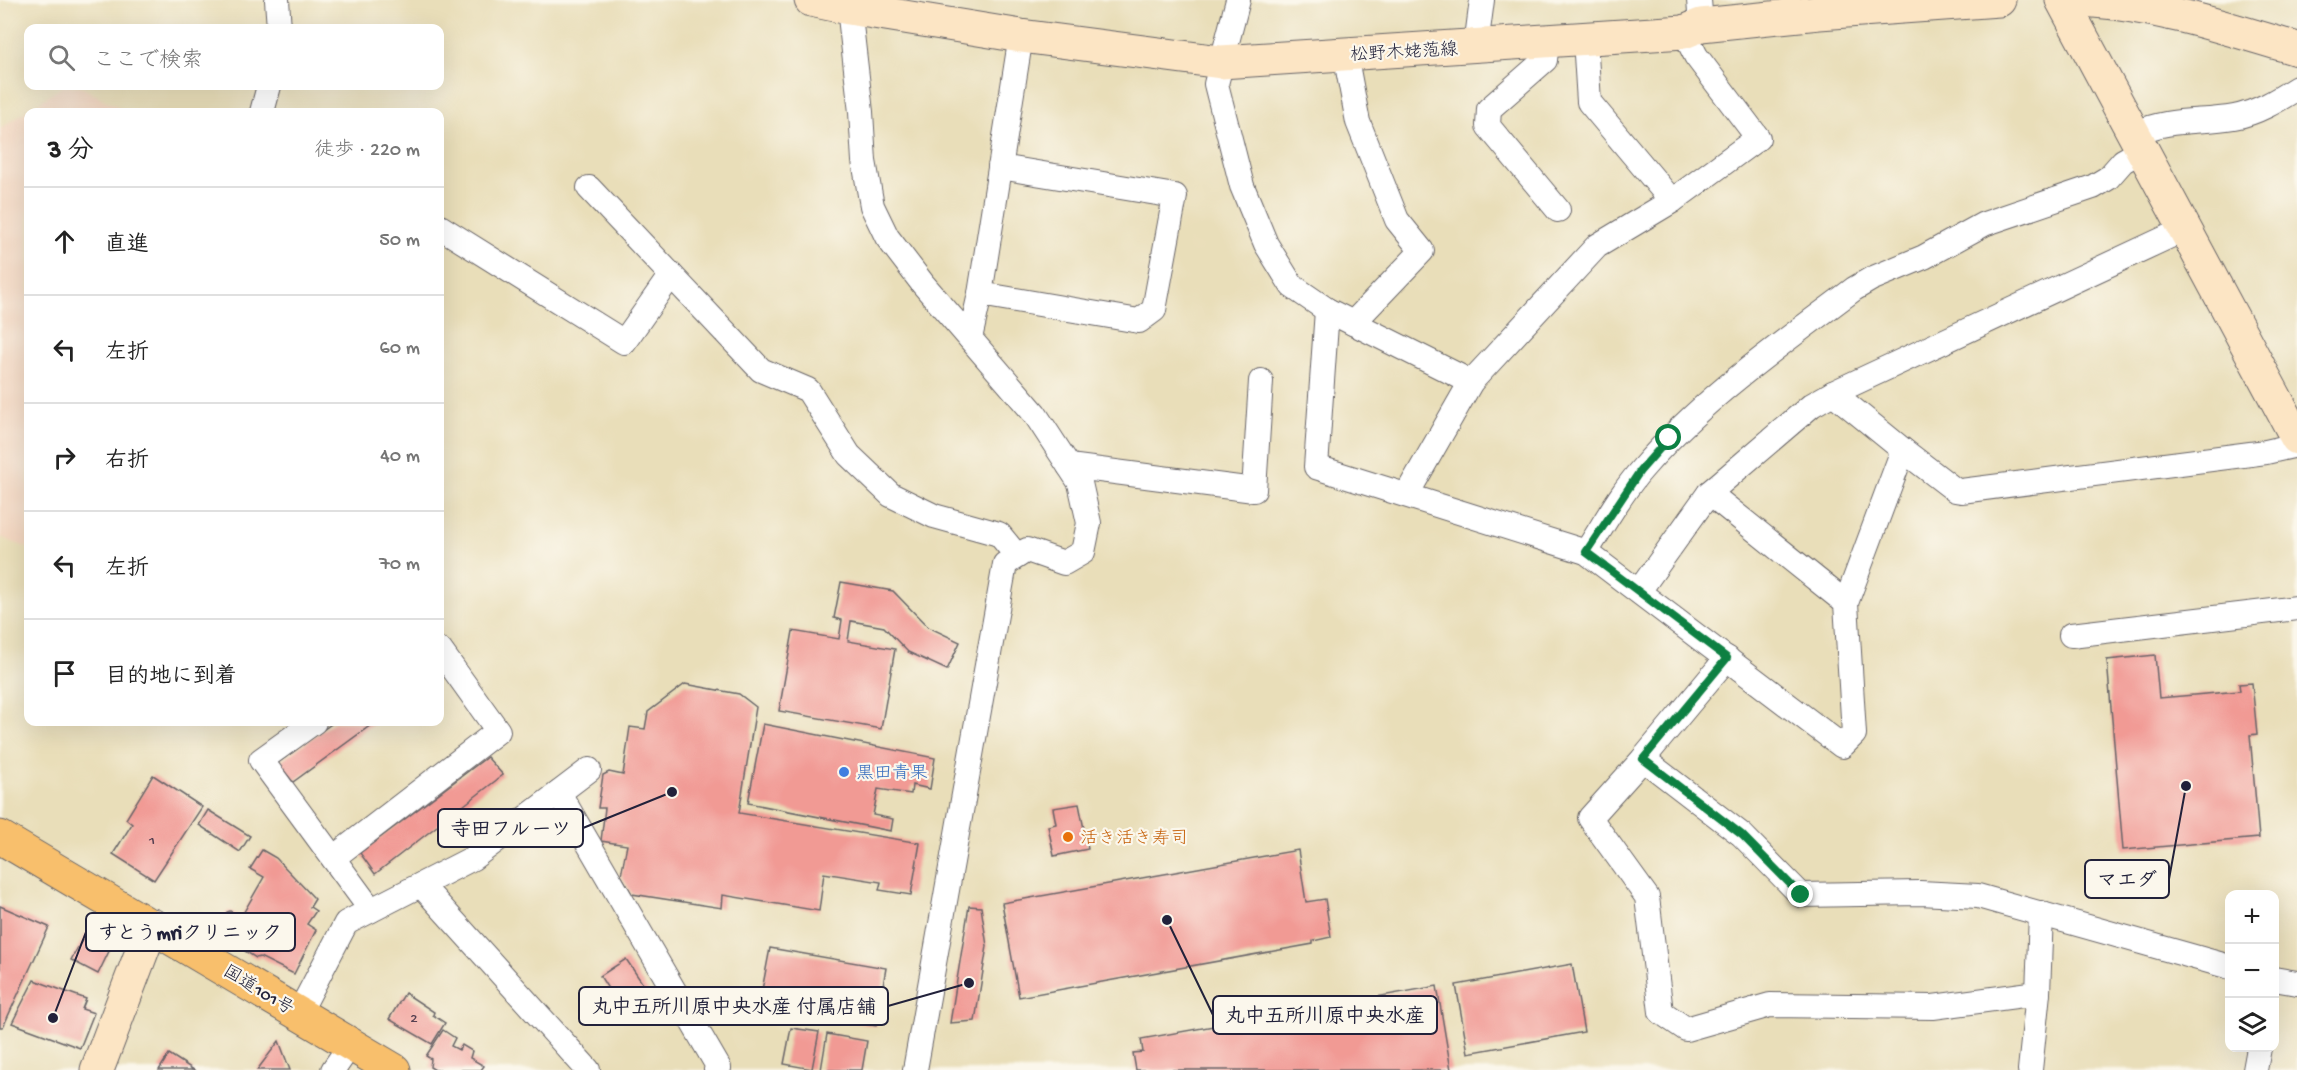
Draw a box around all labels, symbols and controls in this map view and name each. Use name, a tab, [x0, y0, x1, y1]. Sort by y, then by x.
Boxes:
search box	[24, 24, 444, 90]
street label: 松野木姥萢線	[1350, 39, 1459, 67]
icon: search	[45, 41, 78, 74]
text: ここで検索	[93, 49, 203, 75]
text: 3 分	[48, 137, 94, 168]
text: 徒歩 · 220 m	[314, 140, 420, 163]
icon: ahead	[48, 225, 81, 258]
text: 50 m	[379, 230, 420, 253]
text: 直進	[105, 233, 149, 259]
icon: left	[48, 333, 81, 366]
text: 60 m	[380, 338, 420, 361]
text: 左折	[105, 341, 149, 367]
route start	[1655, 424, 1681, 450]
icon: right	[48, 441, 81, 474]
text: 40 m	[380, 446, 420, 469]
text: 右折	[105, 449, 149, 475]
icon: left	[48, 549, 81, 582]
text: 70 m	[379, 554, 420, 577]
text: 左折	[105, 557, 149, 583]
icon: arrive	[48, 657, 81, 690]
text: 目的地に到着	[105, 665, 237, 691]
place label: 黒田青果	[856, 763, 928, 785]
marker: 黒田青果	[837, 765, 851, 779]
callout: 寺田フルーツ	[438, 809, 583, 847]
text: 寺田フルーツ	[451, 818, 571, 843]
place label: 活き活き寿司	[1080, 828, 1188, 850]
marker: 活き活き寿司	[1061, 830, 1075, 844]
house number: 1	[148, 832, 155, 850]
callout: マエダ	[2085, 860, 2169, 898]
text: マエダ	[2097, 869, 2157, 894]
route end	[1787, 881, 1813, 907]
map controls	[2225, 890, 2279, 1052]
button: +	[2225, 890, 2279, 944]
callout: すとうmriクリニック	[86, 913, 295, 951]
text: すとうmriクリニック	[98, 923, 282, 947]
button: −	[2225, 944, 2279, 998]
street label: 国道101号	[219, 961, 297, 1020]
callout: 丸中五所川原中央水産 付属店舗	[579, 987, 888, 1025]
text: 丸中五所川原中央水産 付属店舗	[592, 996, 876, 1021]
callout: 丸中五所川原中央水産	[1213, 996, 1437, 1034]
button: layers	[2225, 998, 2279, 1052]
text: 丸中五所川原中央水産	[1225, 1005, 1425, 1030]
house number: 2	[410, 1010, 418, 1028]

